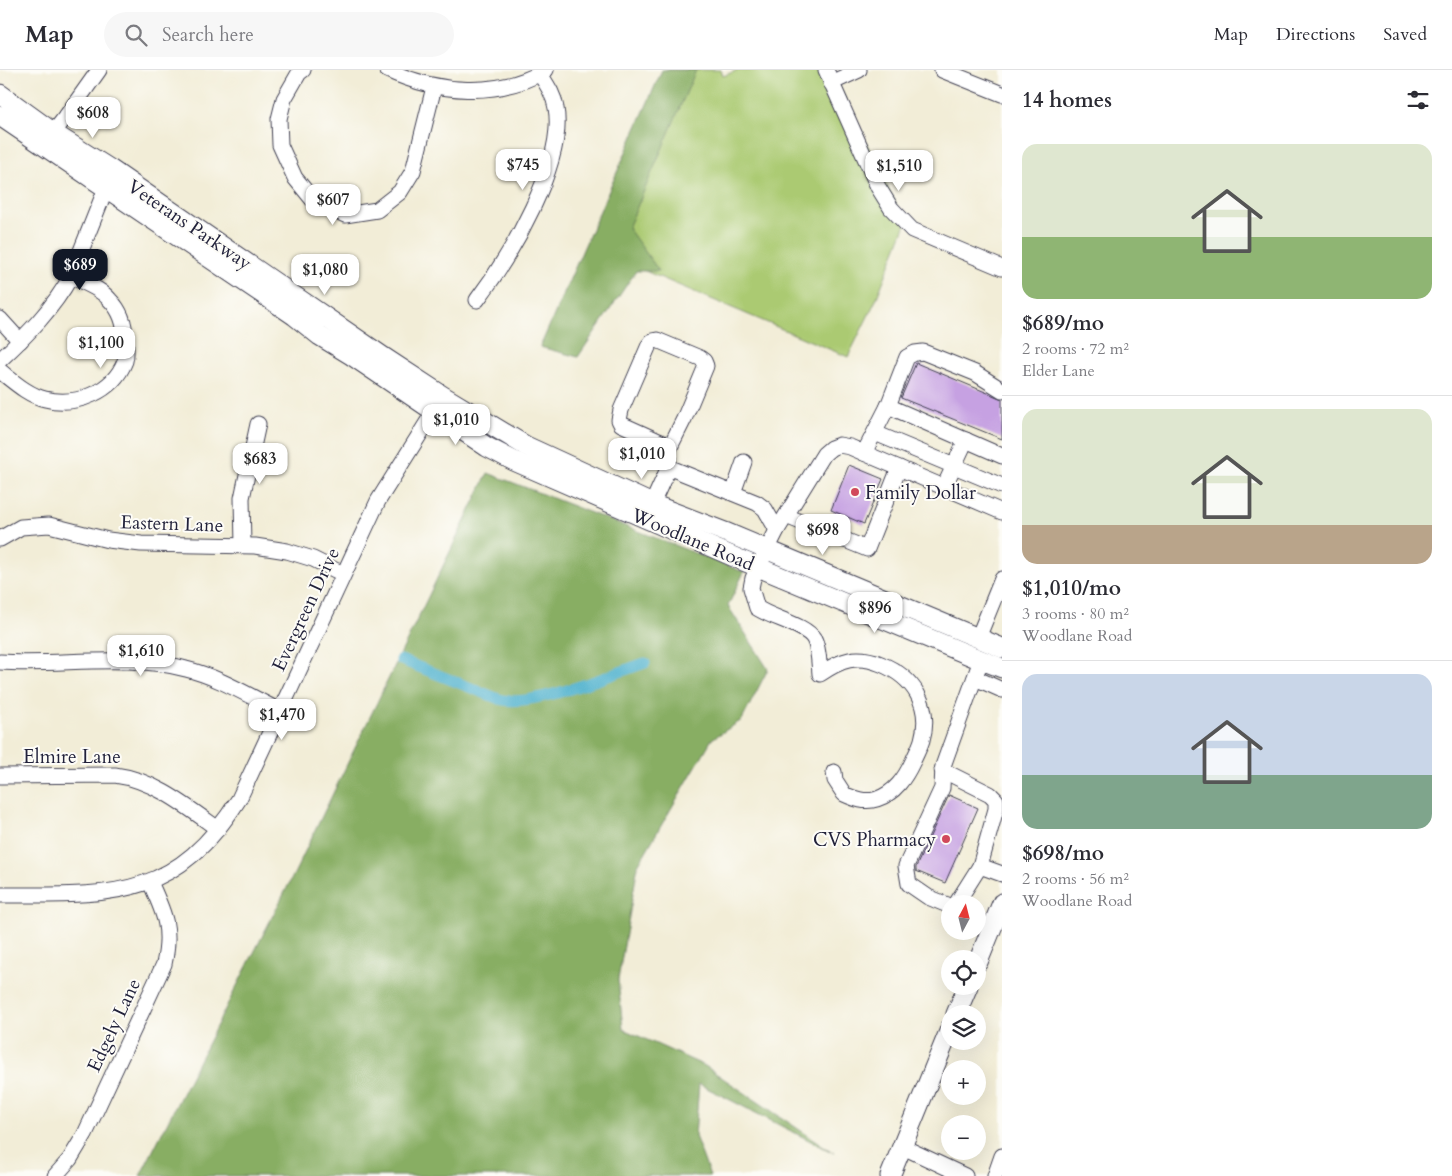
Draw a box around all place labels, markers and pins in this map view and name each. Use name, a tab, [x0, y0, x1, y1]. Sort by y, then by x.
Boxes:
pin: $608	[63, 97, 123, 139]
pin: $745	[493, 148, 553, 191]
pin: $1,510	[858, 150, 940, 192]
pin: $607	[303, 184, 363, 226]
pin: $689	[50, 248, 110, 291]
pin: $1,080	[284, 254, 366, 296]
pin: $1,100	[60, 326, 142, 369]
pin: $1,010	[415, 404, 497, 446]
pin: $1,010	[601, 438, 683, 480]
pin: $683	[230, 442, 290, 485]
place label: Family Dollar	[865, 480, 976, 506]
marker: Family Dollar	[849, 486, 861, 498]
pin: $698	[793, 514, 853, 556]
pin: $896	[845, 592, 905, 634]
pin: $1,610	[100, 634, 182, 677]
pin: $1,470	[241, 698, 323, 741]
place label: CVS Pharmacy	[813, 827, 936, 853]
marker: CVS Pharmacy	[940, 833, 952, 845]

